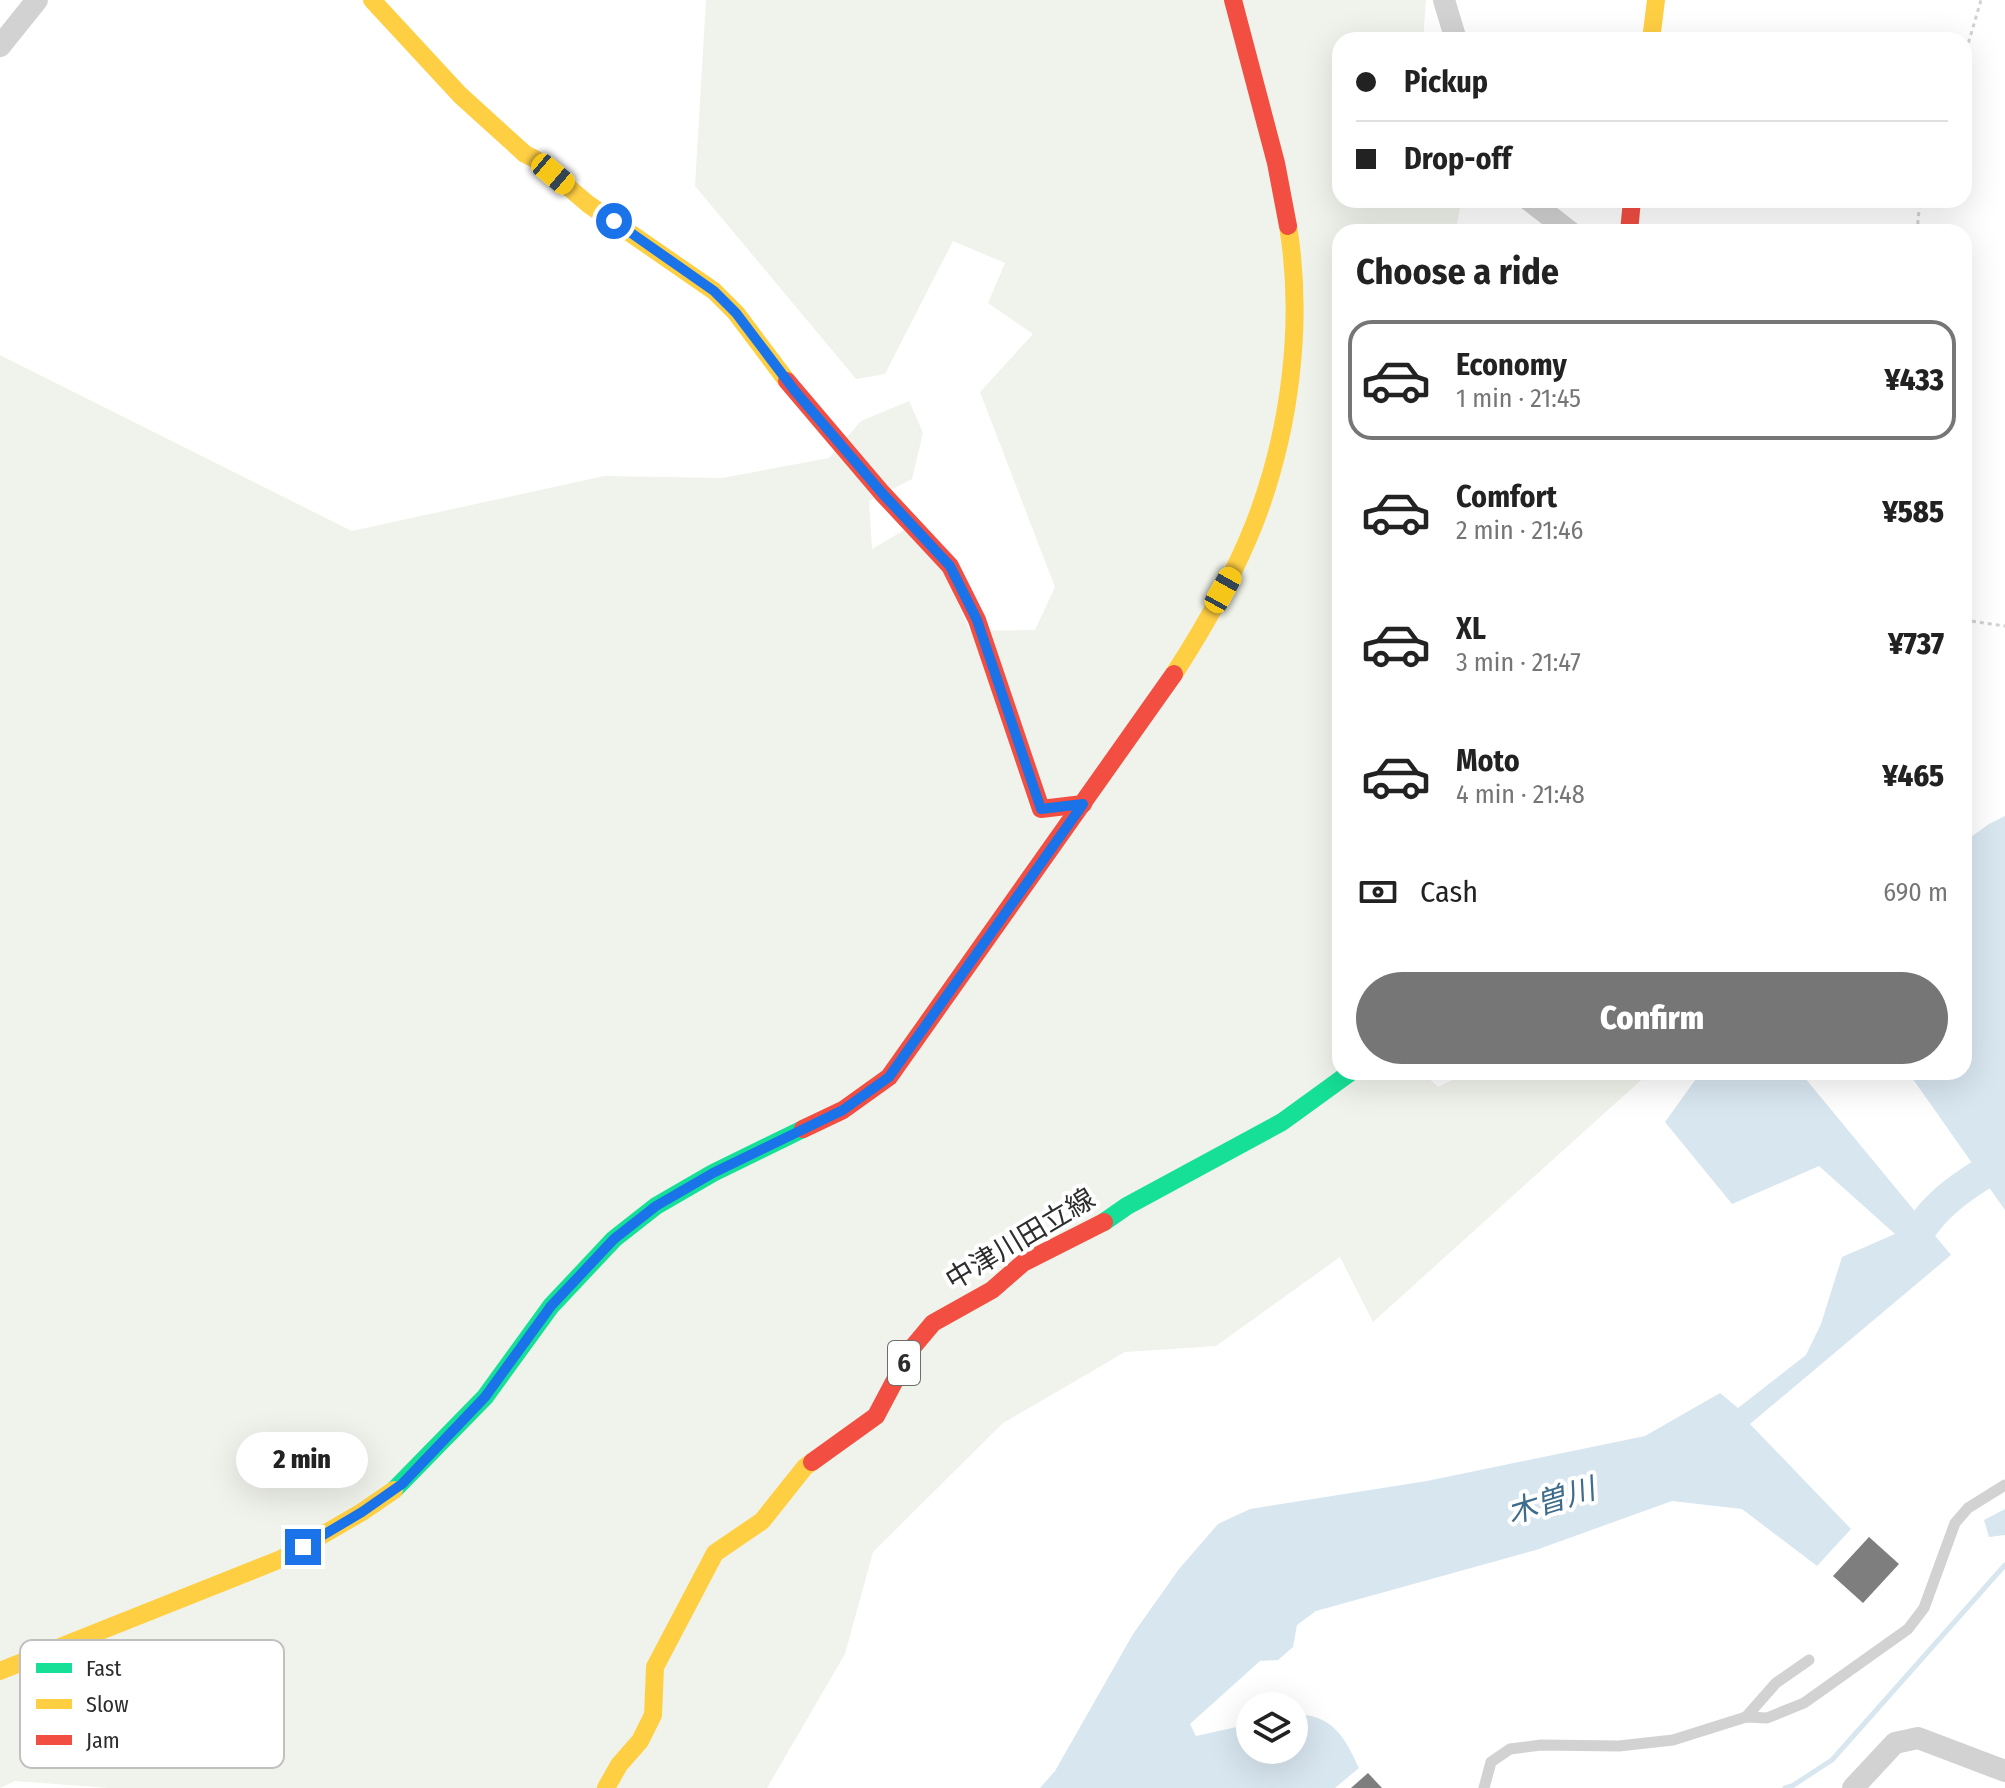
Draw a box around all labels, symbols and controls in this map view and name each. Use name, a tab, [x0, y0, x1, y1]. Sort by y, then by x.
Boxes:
text: Pickup	[1404, 64, 1488, 100]
text: Drop-off	[1404, 141, 1511, 177]
car	[527, 149, 579, 199]
route start	[596, 203, 632, 239]
text: Choose a ride	[1356, 250, 1559, 294]
icon: car	[1360, 344, 1432, 416]
text: Economy	[1456, 347, 1567, 383]
text: ¥433	[1885, 362, 1944, 398]
text: 1 min · 21:45	[1456, 383, 1581, 414]
icon: car	[1360, 476, 1432, 548]
text: Comfort	[1456, 479, 1557, 515]
text: ¥585	[1882, 494, 1944, 530]
text: 2 min · 21:46	[1456, 515, 1583, 546]
car	[1201, 563, 1245, 617]
icon: car	[1360, 608, 1432, 680]
text: XL	[1456, 611, 1486, 647]
text: ¥737	[1888, 626, 1944, 662]
text: 3 min · 21:47	[1456, 647, 1581, 678]
icon: car	[1360, 740, 1432, 812]
text: Moto	[1456, 743, 1520, 779]
text: ¥465	[1882, 758, 1944, 794]
text: 4 min · 21:48	[1456, 779, 1585, 810]
icon: cash	[1356, 870, 1400, 914]
text: Cash	[1420, 874, 1478, 910]
text: 690 m	[1883, 877, 1948, 908]
button: Confirm	[1356, 972, 1948, 1064]
street label: 中津川田立線	[939, 1182, 1101, 1296]
road number: 6	[888, 1341, 920, 1385]
callout: 2 min	[237, 1431, 369, 1487]
text: 2 min	[273, 1444, 331, 1475]
water label: 木曽川	[1503, 1470, 1602, 1531]
route end	[285, 1529, 321, 1565]
legend	[20, 1640, 284, 1768]
text: Fast	[86, 1655, 122, 1682]
text: Slow	[86, 1691, 129, 1718]
map controls	[1236, 1692, 1308, 1764]
button: layers	[1236, 1692, 1308, 1764]
text: Jam	[86, 1727, 120, 1754]

